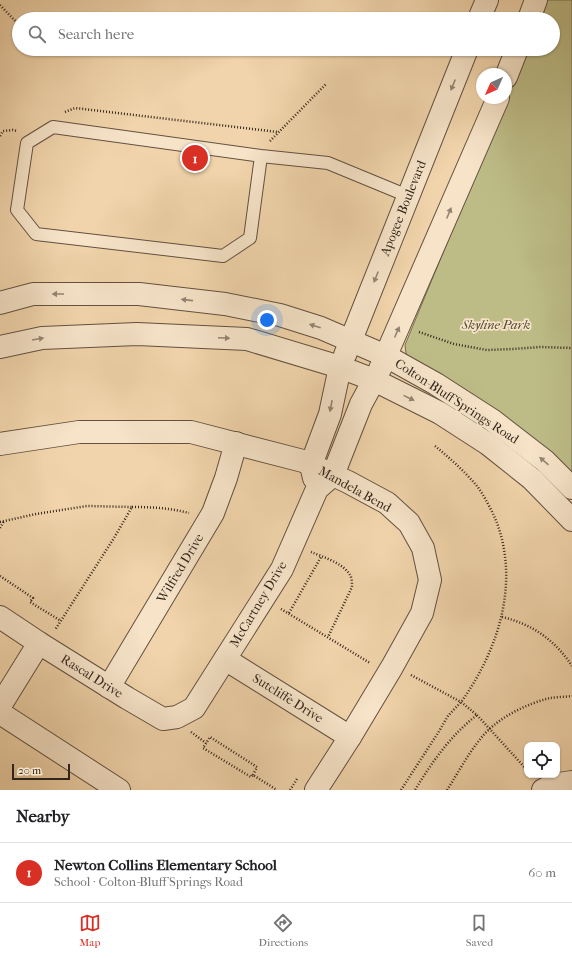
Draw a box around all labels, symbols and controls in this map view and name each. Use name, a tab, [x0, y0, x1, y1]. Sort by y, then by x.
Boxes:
search box	[12, 12, 560, 56]
icon: search	[26, 23, 48, 45]
text: Search here	[58, 25, 134, 43]
north arrow	[476, 68, 512, 104]
one-way arrow	[449, 80, 455, 92]
pin: 1	[182, 143, 208, 173]
street label: Apogee Boulevard	[377, 157, 429, 259]
one-way arrow	[446, 207, 452, 219]
one-way arrow	[372, 272, 378, 284]
one-way arrow	[51, 291, 64, 297]
one-way arrow	[181, 297, 194, 303]
your location	[257, 310, 277, 330]
park label: Skyline Park	[461, 317, 530, 332]
one-way arrow	[308, 323, 320, 329]
one-way arrow	[394, 327, 400, 338]
one-way arrow	[218, 335, 231, 341]
one-way arrow	[32, 336, 44, 342]
street label: Colton-Bluff Springs Road	[392, 355, 523, 447]
one-way arrow	[403, 395, 415, 401]
one-way arrow	[328, 399, 334, 412]
one-way arrow	[539, 456, 550, 465]
street label: Mandela Bend	[316, 463, 395, 516]
street label: Wilfred Drive	[153, 530, 207, 606]
street label: McCartney Drive	[226, 558, 290, 650]
street label: Rascal Drive	[58, 651, 126, 701]
street label: Sutcliffe Drive	[250, 670, 327, 726]
map controls	[524, 742, 560, 778]
button: locate	[524, 742, 560, 778]
scale bar	[12, 762, 70, 781]
text: 20 m	[18, 764, 41, 777]
text: Nearby	[16, 806, 70, 826]
text: Newton Collins Elementary School	[54, 856, 277, 874]
text: 1	[27, 865, 31, 880]
text: 60 m	[528, 865, 556, 880]
text: School · Colton-Bluff Springs Road	[54, 874, 243, 889]
tab: Map	[79, 912, 101, 949]
tab: Directions	[259, 912, 308, 949]
tab: Saved	[466, 912, 493, 949]

